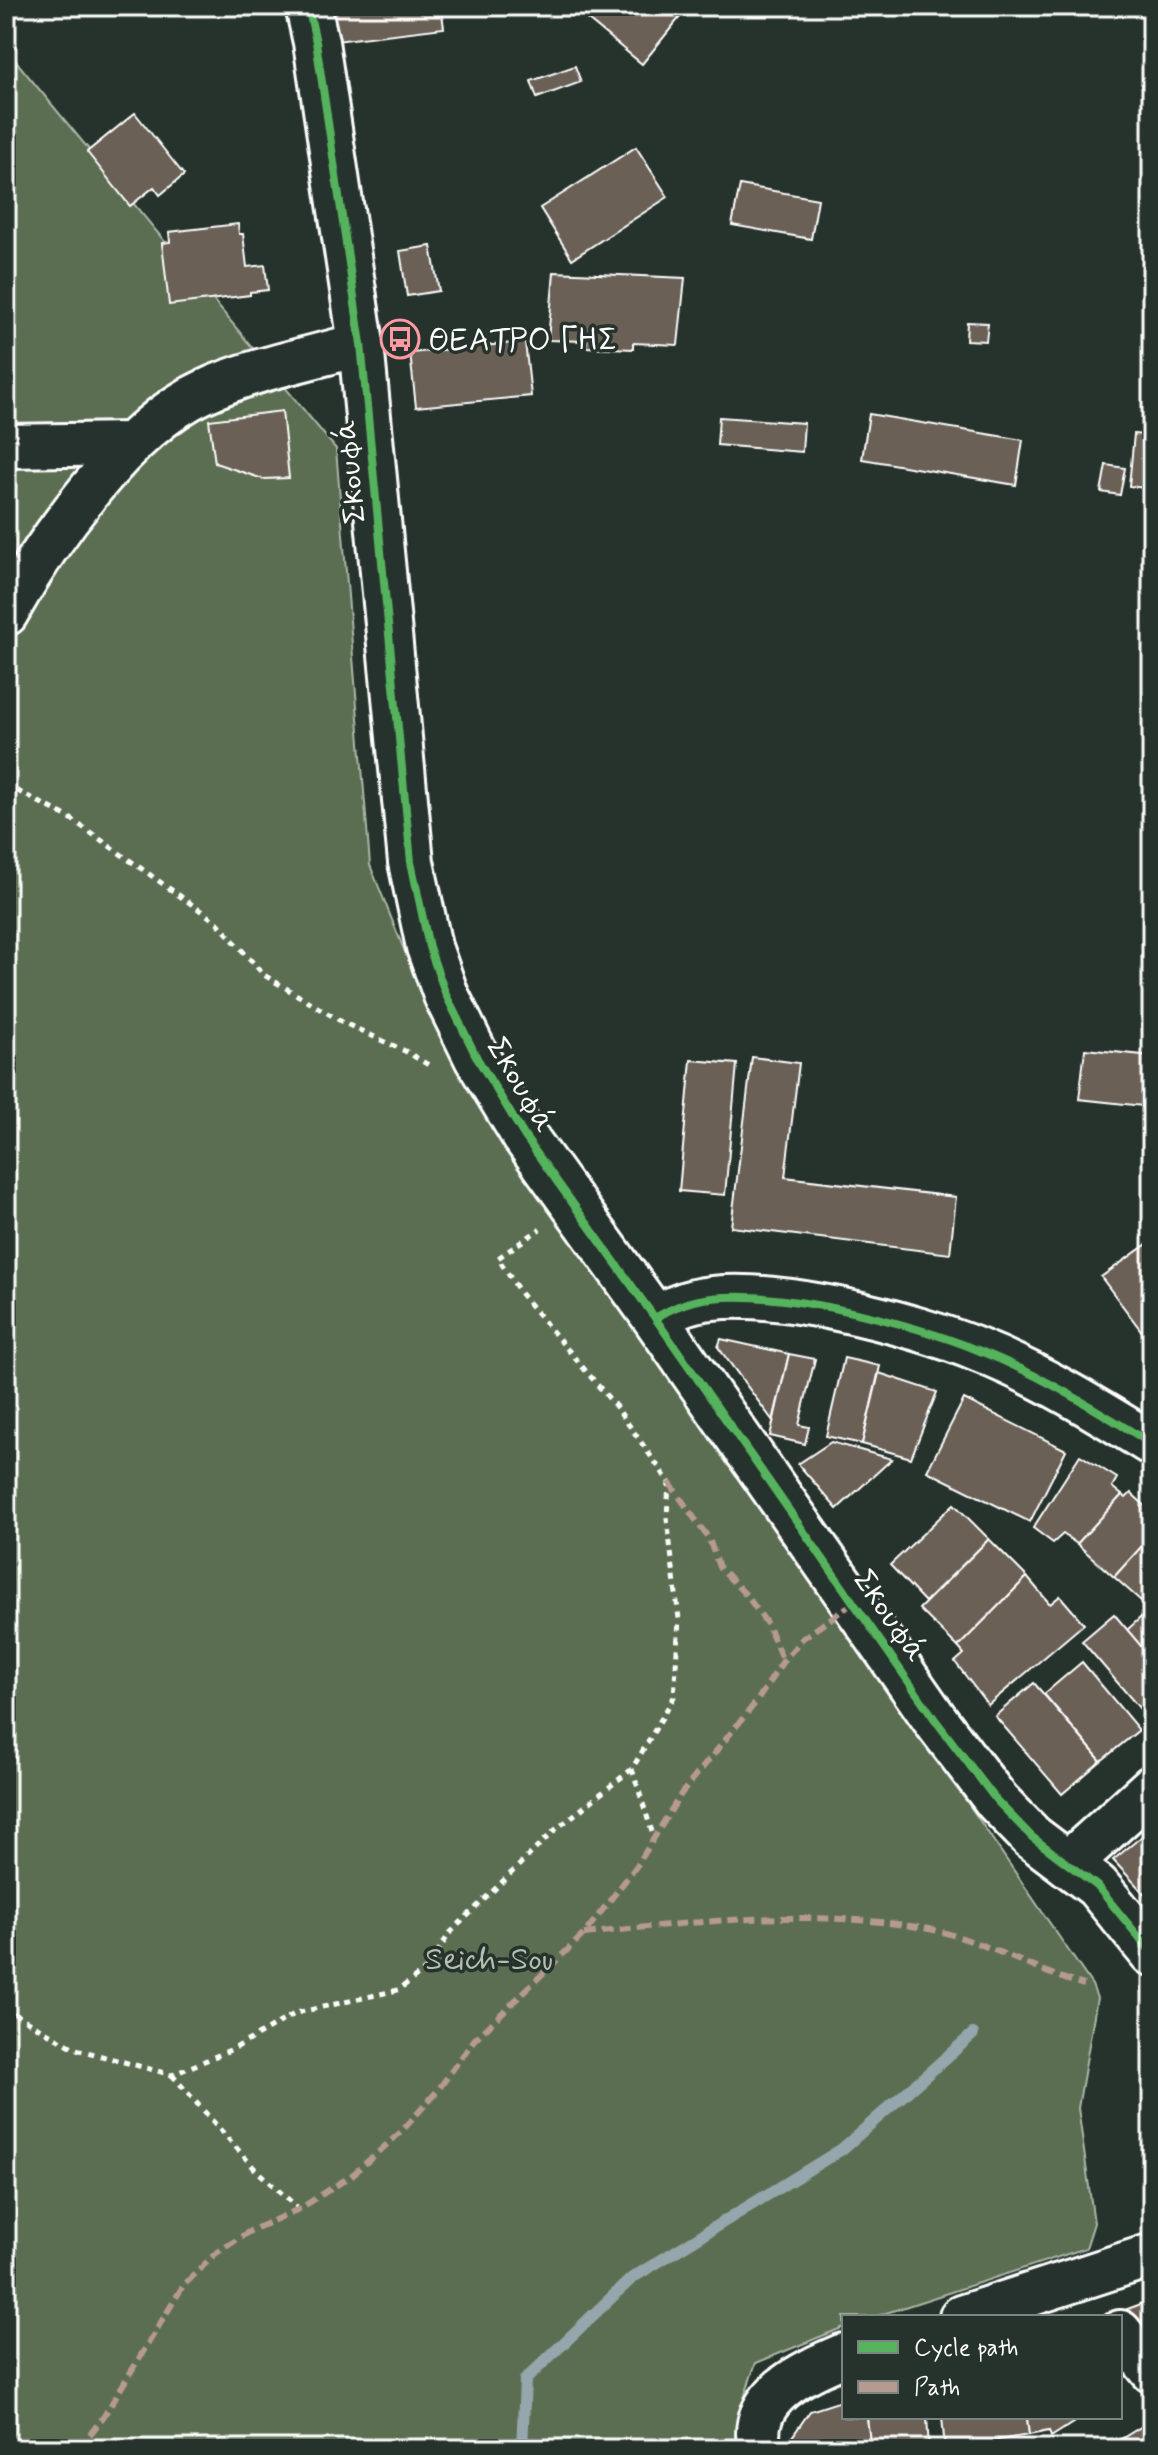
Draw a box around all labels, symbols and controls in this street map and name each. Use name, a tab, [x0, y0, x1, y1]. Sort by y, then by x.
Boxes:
bus stop icon: ΘΕΑΤΡΟ ΓΗΣ	[379, 318, 421, 360]
place label: ΘΕΑΤΡΟ ΓΗΣ	[428, 320, 618, 362]
street label: Σκουφά	[325, 418, 377, 526]
street label: Σκουφά	[476, 1030, 565, 1140]
street label: Σκουφά	[842, 1562, 936, 1671]
park label: Seich-Sou	[425, 1939, 553, 1981]
legend	[842, 2315, 1122, 2419]
text: Cycle path	[914, 2333, 1019, 2364]
text: Path	[914, 2373, 960, 2404]

